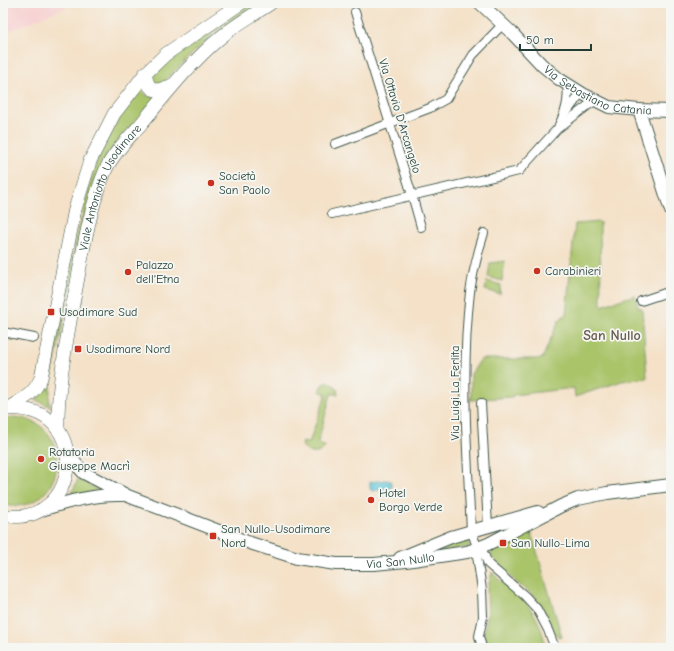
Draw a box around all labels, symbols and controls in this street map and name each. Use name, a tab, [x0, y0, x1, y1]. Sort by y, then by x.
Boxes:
scale bar	[520, 26, 591, 52]
text: 50 m	[526, 33, 554, 47]
street label: Via Ottavio D'Arcangelo	[376, 57, 424, 175]
street label: Via Sebastiano Catania	[541, 62, 652, 117]
street label: Viale Antoniotto Usodimare	[76, 122, 144, 252]
place label: Società San Paolo	[219, 169, 270, 197]
marker: Società San Paolo	[206, 178, 216, 188]
place label: Palazzo dell'Etna	[136, 258, 179, 286]
place label: Carabinieri	[545, 264, 601, 278]
marker: Carabinieri	[532, 266, 542, 276]
marker: Palazzo dell'Etna	[123, 267, 133, 277]
place label: Usodimare Sud	[59, 305, 137, 319]
marker: Usodimare Sud	[46, 307, 56, 317]
district label: San Nullo	[583, 327, 641, 344]
place label: Usodimare Nord	[86, 342, 170, 356]
marker: Usodimare Nord	[73, 344, 83, 354]
street label: Via Luigi La Ferlita	[448, 346, 462, 440]
place label: Rotatoria Giuseppe Macrì	[49, 445, 130, 473]
marker: Rotatoria Giuseppe Macrì	[36, 454, 46, 464]
place label: Hotel Borgo Verde	[379, 486, 442, 514]
marker: Hotel Borgo Verde	[366, 495, 376, 505]
place label: San Nullo-Usodimare Nord	[221, 522, 330, 550]
marker: San Nullo-Usodimare Nord	[208, 531, 218, 541]
place label: San Nullo-Lima	[511, 536, 590, 550]
marker: San Nullo-Lima	[498, 538, 508, 548]
street label: Via San Nullo	[366, 550, 436, 571]

